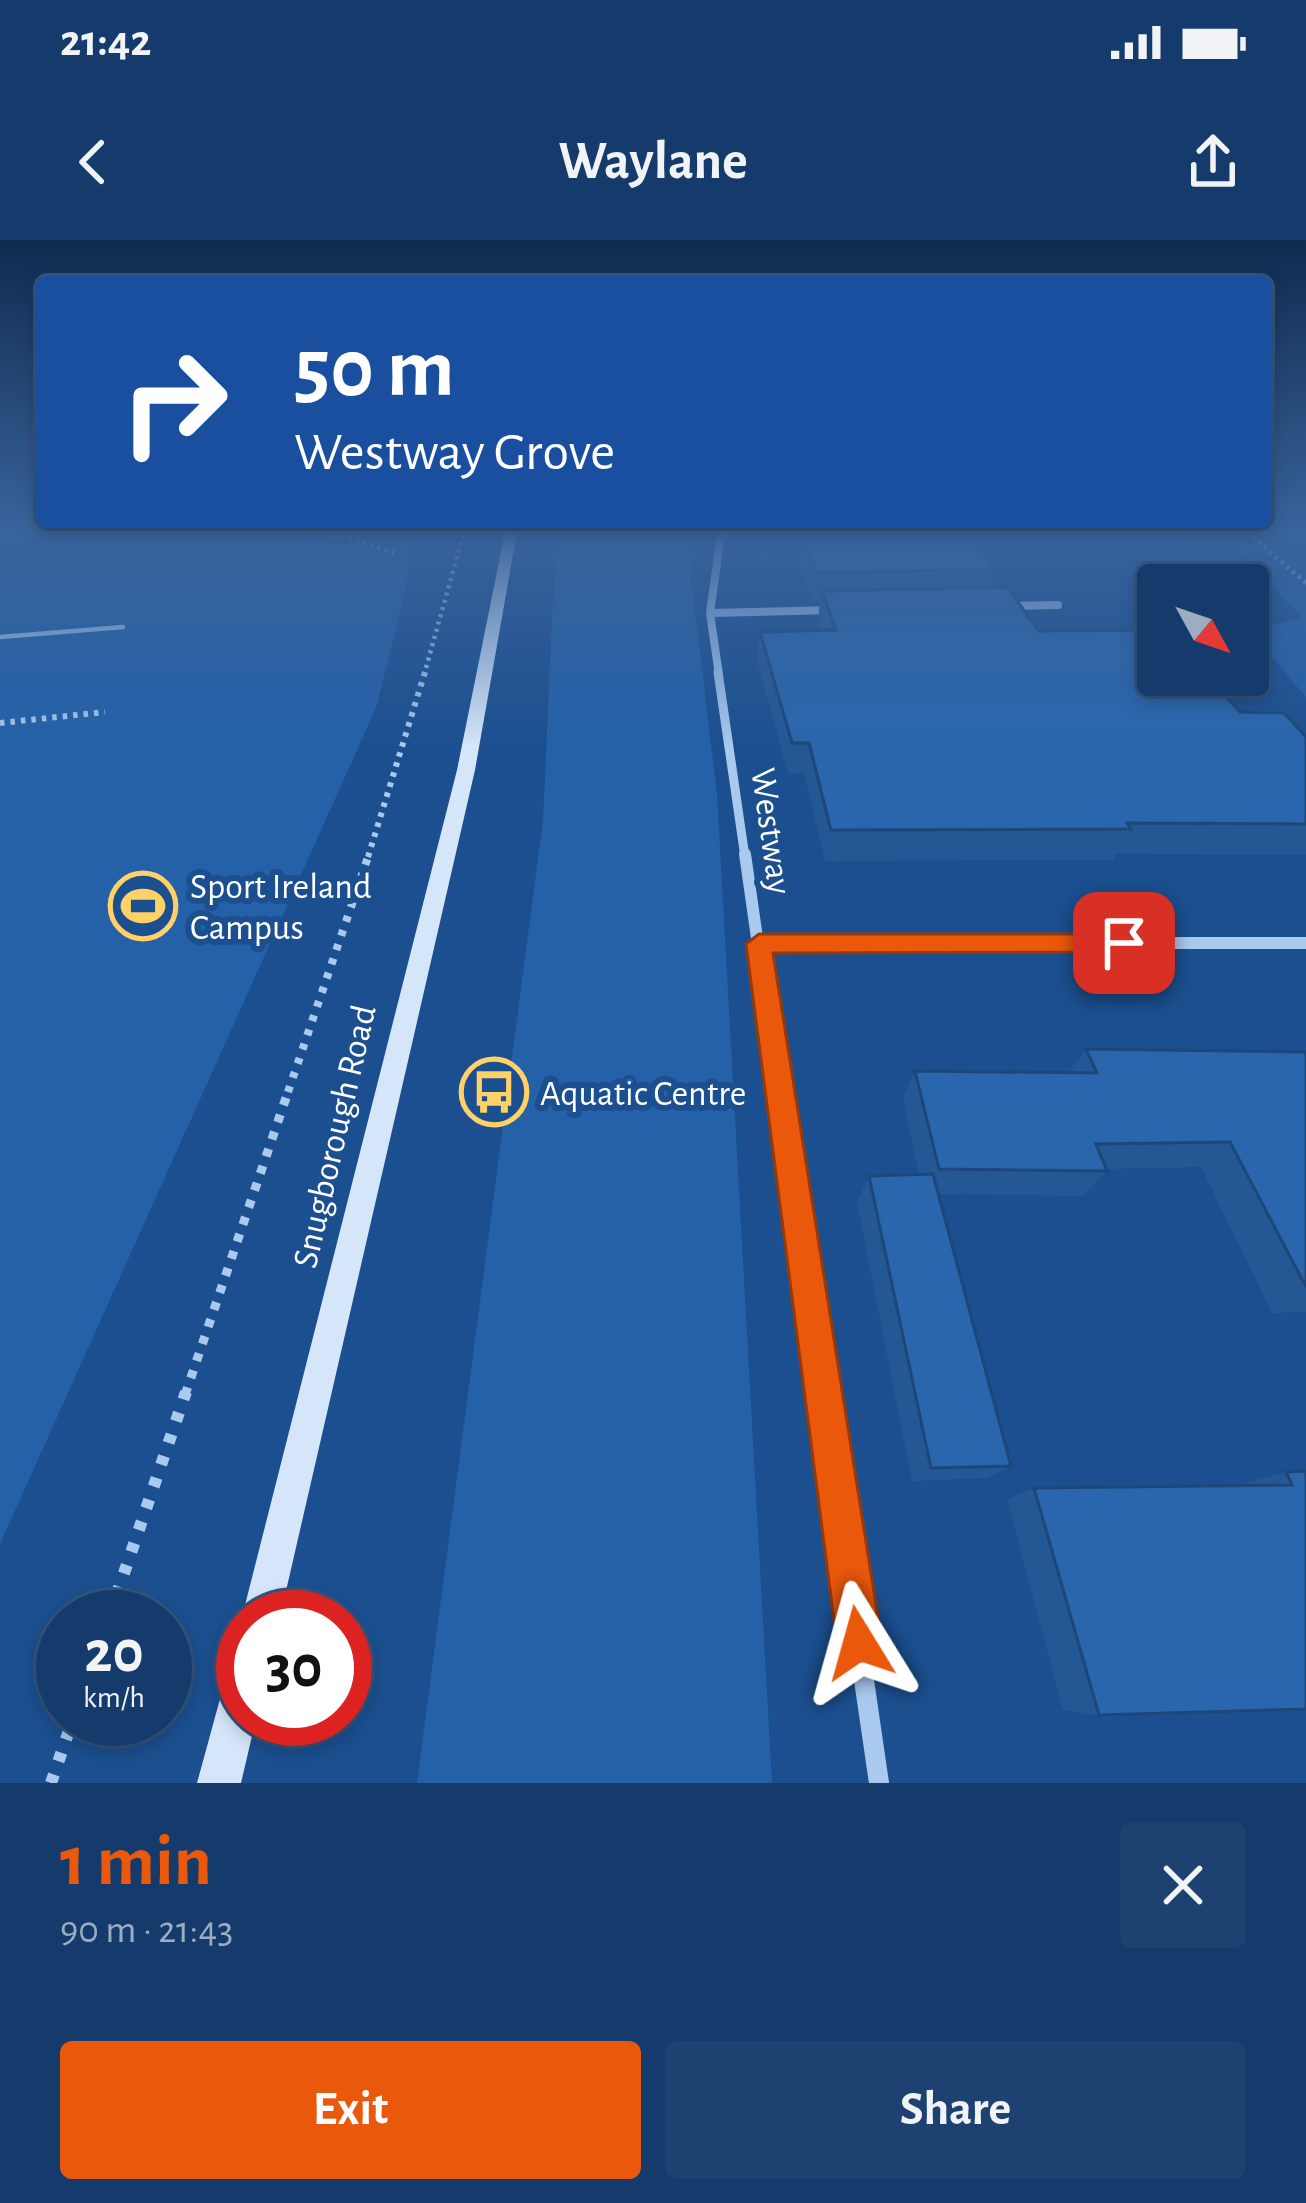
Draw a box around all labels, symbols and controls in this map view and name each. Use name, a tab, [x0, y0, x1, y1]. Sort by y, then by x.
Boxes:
text: 21:42	[60, 19, 152, 64]
icon: back	[60, 129, 126, 195]
icon: share	[1180, 129, 1246, 195]
text: Waylane	[558, 135, 748, 189]
icon: right	[96, 324, 252, 480]
text: 50 m	[294, 328, 455, 412]
text: Westway Grove	[294, 426, 615, 480]
north arrow	[1137, 564, 1269, 696]
map controls	[1137, 564, 1269, 696]
street label: Westway	[744, 766, 798, 897]
place label: Sport Ireland Campus	[190, 869, 372, 946]
sports icon: Sport Ireland Campus	[108, 871, 178, 941]
pin	[1073, 892, 1175, 994]
icon: arrive	[1091, 910, 1157, 976]
street label: Snugborough Road	[287, 1002, 383, 1271]
bus stop icon: Aquatic Centre	[459, 1057, 529, 1127]
place label: Aquatic Centre	[540, 1076, 746, 1112]
position arrow	[796, 1580, 922, 1706]
speed limit sign: 30	[216, 1590, 372, 1746]
text: 20	[84, 1623, 144, 1683]
text: km/h	[83, 1683, 145, 1713]
button: close	[1120, 1822, 1246, 1948]
text: 1 min	[60, 1826, 212, 1898]
text: 90 m · 21:43	[60, 1911, 233, 1950]
button: Exit	[60, 2041, 641, 2179]
button: Share	[665, 2041, 1246, 2179]

